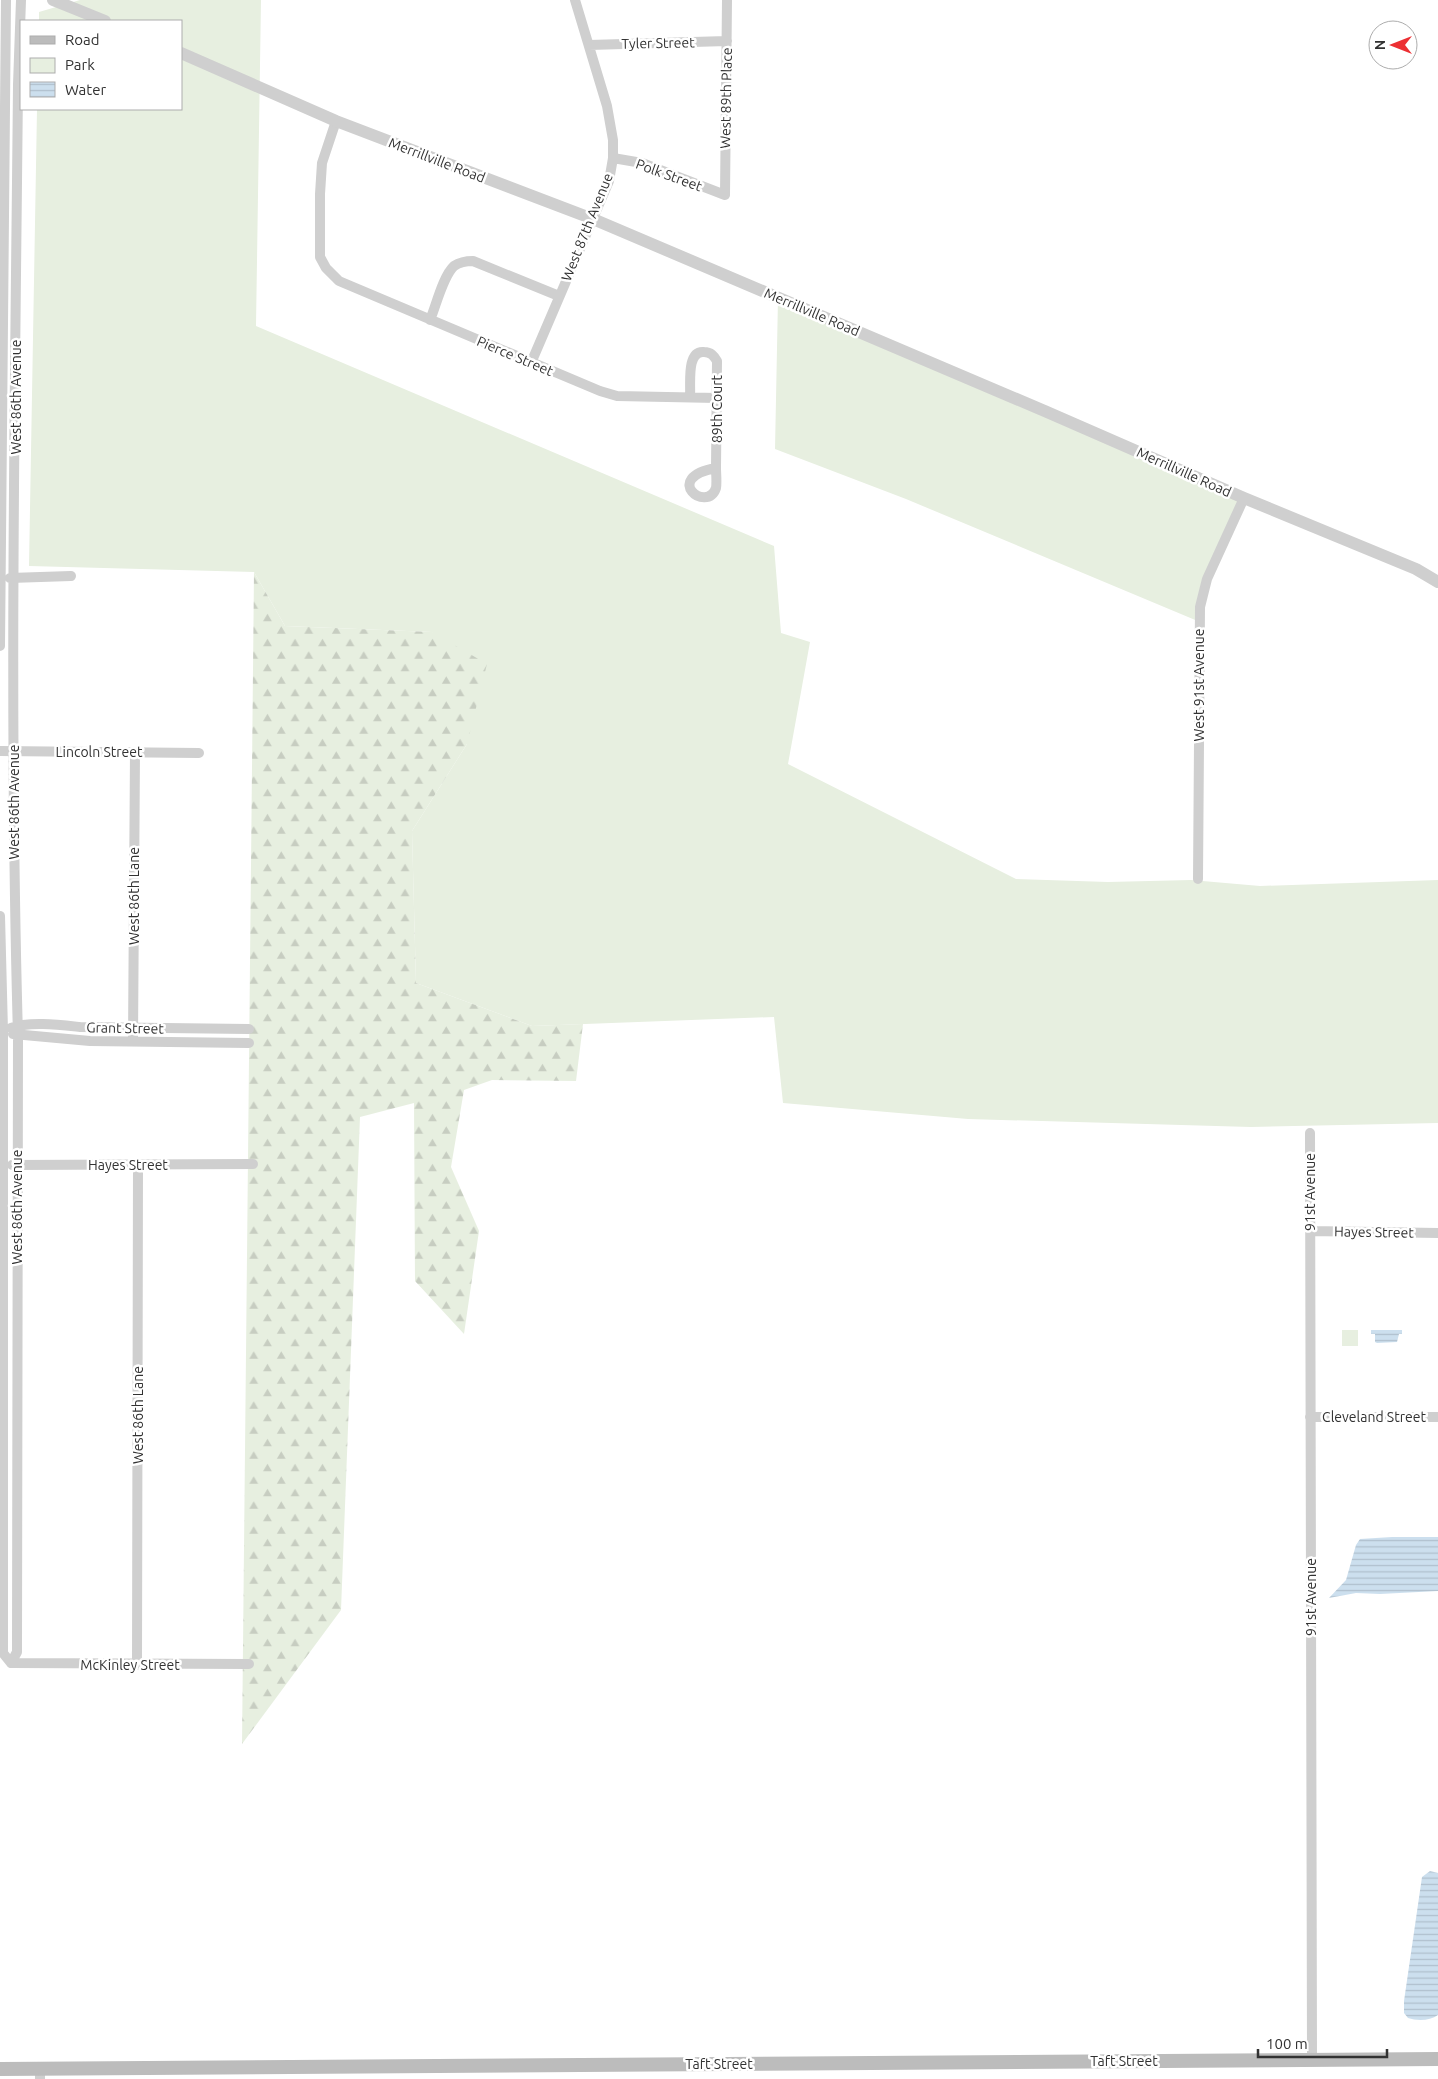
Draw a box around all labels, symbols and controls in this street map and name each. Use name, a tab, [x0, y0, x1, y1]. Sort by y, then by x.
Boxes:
legend	[20, 20, 182, 110]
north arrow	[1368, 20, 1418, 70]
text: Road	[65, 31, 100, 48]
street label: Tyler Street	[621, 34, 695, 52]
text: N	[1372, 40, 1388, 50]
street label: West 89th Place	[717, 47, 735, 149]
text: Park	[65, 56, 95, 73]
text: Water	[65, 81, 106, 98]
street label: Merrillville Road	[387, 134, 487, 186]
street label: Polk Street	[634, 156, 705, 195]
street label: West 87th Avenue	[558, 171, 616, 283]
street label: Merrillville Road	[762, 285, 862, 339]
street label: Pierce Street	[474, 333, 556, 379]
street label: West 86th Avenue	[8, 340, 24, 454]
street label: 89th Court	[709, 374, 725, 443]
street label: Merrillville Road	[1134, 444, 1234, 500]
street label: West 91st Avenue	[1191, 629, 1207, 742]
street label: Lincoln Street	[55, 744, 143, 760]
street label: West 86th Avenue	[6, 745, 22, 859]
street label: West 86th Lane	[126, 847, 142, 945]
street label: Grant Street	[86, 1019, 164, 1037]
street label: West 86th Avenue	[9, 1150, 25, 1264]
street label: 91st Avenue	[1302, 1153, 1318, 1231]
street label: Hayes Street	[88, 1157, 168, 1173]
street label: Hayes Street	[1334, 1223, 1415, 1241]
street label: West 86th Lane	[130, 1366, 146, 1464]
street label: Cleveland Street	[1322, 1409, 1426, 1425]
street label: 91st Avenue	[1303, 1558, 1319, 1636]
street label: McKinley Street	[80, 1657, 180, 1673]
scale bar	[1258, 2026, 1387, 2058]
text: 100 m	[1266, 2035, 1308, 2052]
street label: Taft Street	[1090, 2053, 1158, 2069]
street label: Taft Street	[685, 2056, 753, 2072]

